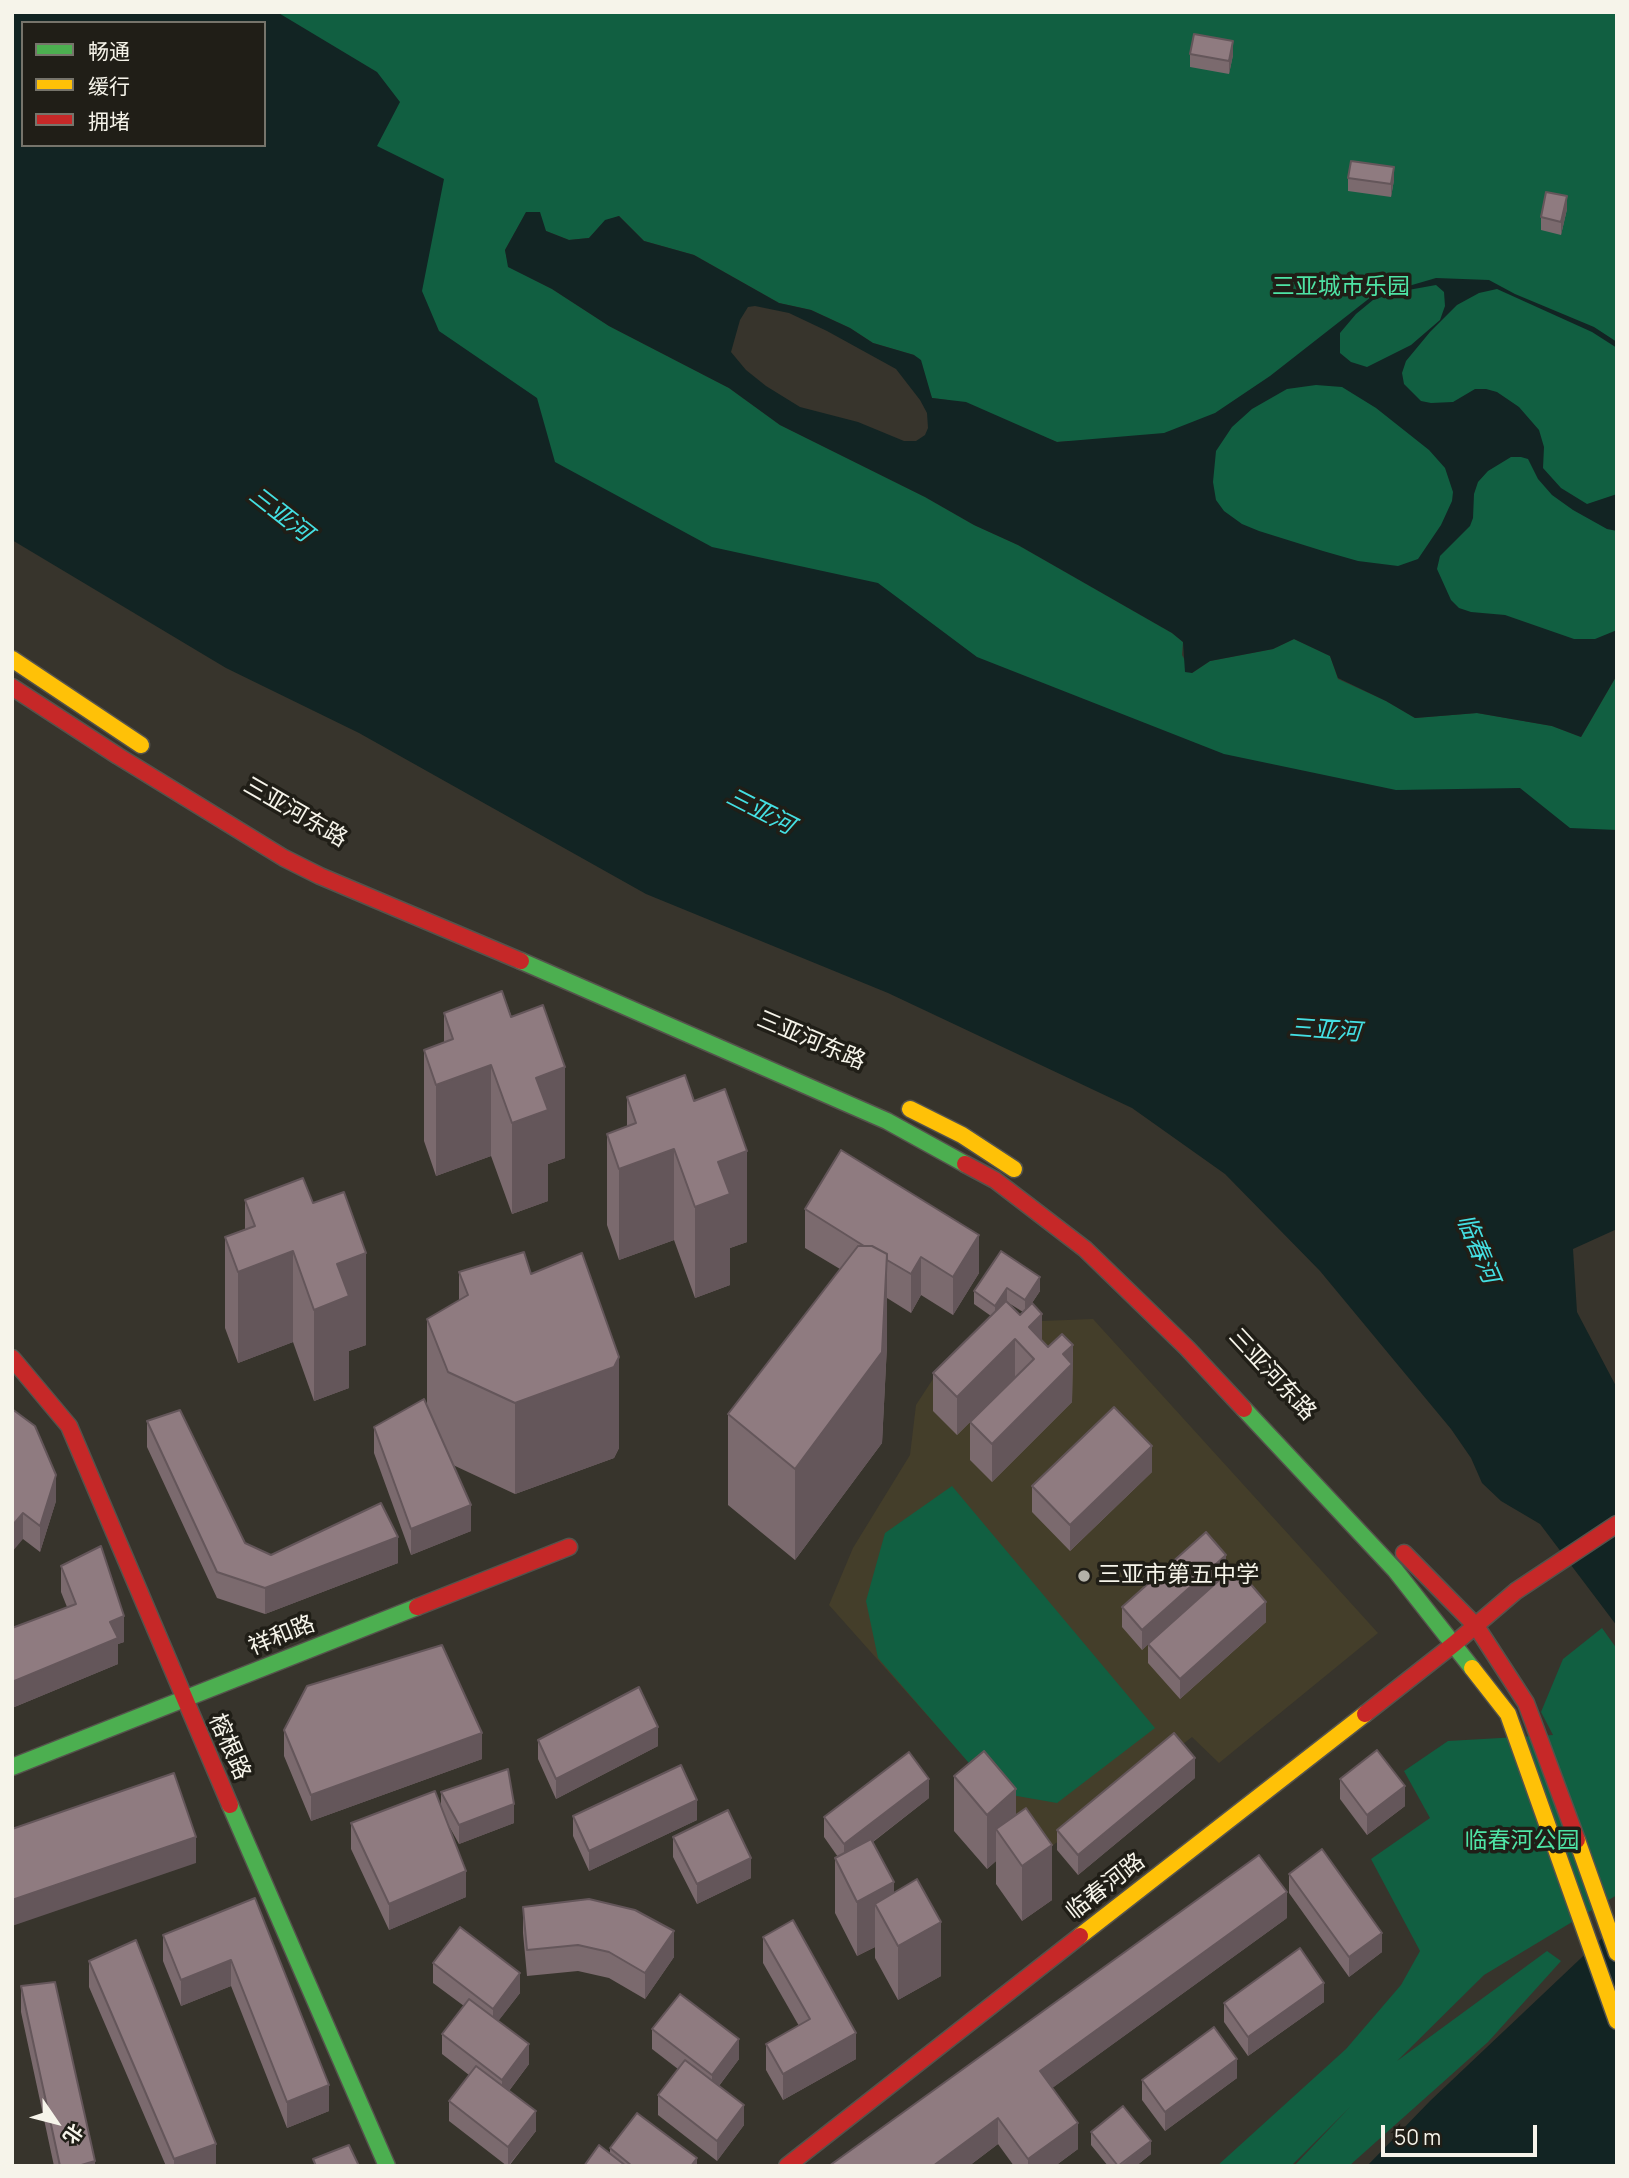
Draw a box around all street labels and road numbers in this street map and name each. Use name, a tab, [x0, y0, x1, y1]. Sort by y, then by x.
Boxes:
street label: 三亚河东路	[238, 772, 352, 854]
street label: 三亚河东路	[753, 1006, 869, 1076]
street label: 三亚河东路	[1223, 1324, 1321, 1426]
street label: 祥和路	[245, 1610, 319, 1662]
street label: 榕根路	[202, 1710, 256, 1784]
street label: 临春河路	[1061, 1848, 1151, 1926]

